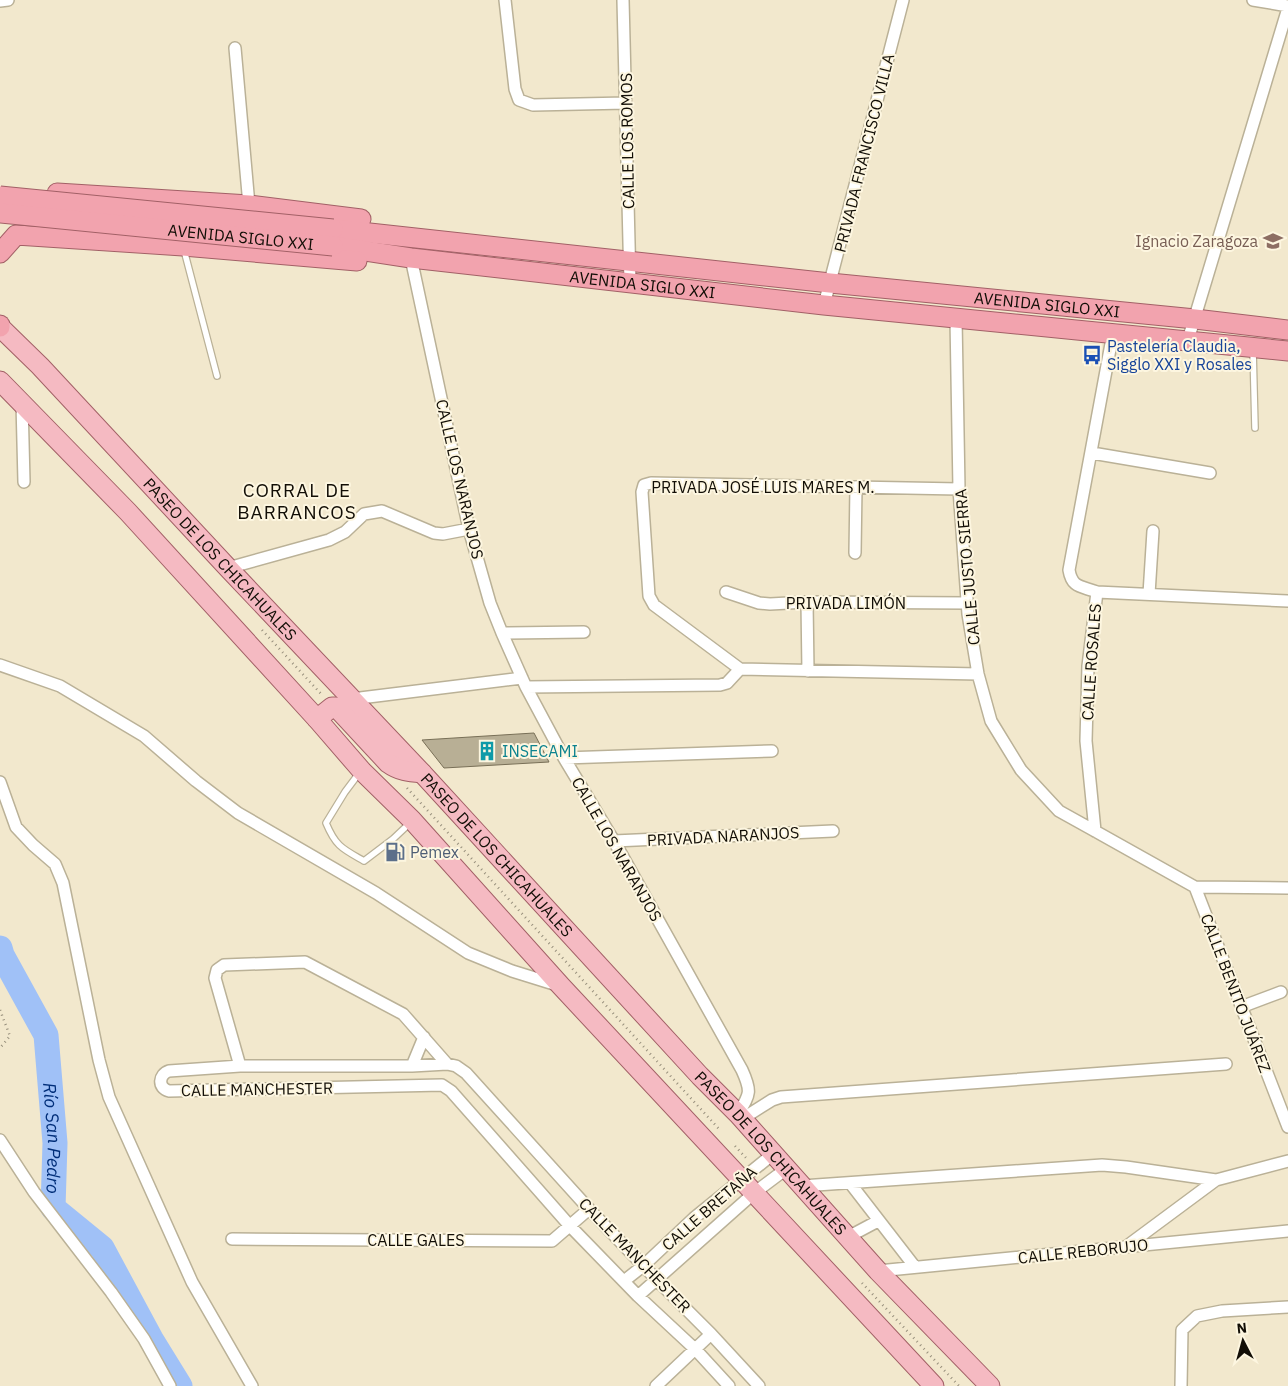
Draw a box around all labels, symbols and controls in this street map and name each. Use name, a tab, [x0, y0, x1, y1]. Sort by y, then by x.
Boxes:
street label: PRIVADA FRANCISCO VILLA	[830, 52, 898, 254]
street label: CALLE LOS ROMOS	[616, 73, 638, 209]
street label: AVENIDA SIGLO XXI	[167, 220, 315, 254]
school or university icon: Ignacio Zaragoza	[1262, 230, 1284, 252]
place label: Ignacio Zaragoza	[1135, 231, 1258, 251]
street label: AVENIDA SIGLO XXI	[569, 266, 717, 303]
street label: AVENIDA SIGLO XXI	[973, 287, 1121, 322]
place label: Pastelería Claudia, Sigglo XXI y Rosales	[1107, 336, 1252, 374]
bus stop icon: Pastelería Claudia, Sigglo XXI y Rosales	[1081, 344, 1103, 366]
street label: CALLE LOS NARANJOS	[432, 397, 488, 561]
street label: PASEO DE LOS CHICAHUALES	[139, 474, 301, 645]
street label: PRIVADA JOSÉ LUIS MARES M.	[651, 476, 875, 497]
district label: CORRAL DE BARRANCOS	[237, 478, 357, 524]
street label: CALLE JUSTO SIERRA	[950, 488, 984, 646]
street label: PRIVADA LIMÓN	[786, 592, 906, 613]
street label: CALLE ROSALES	[1077, 603, 1105, 721]
building icon: INSECAMI	[476, 740, 498, 762]
place label: INSECAMI	[502, 741, 578, 761]
street label: PASEO DE LOS CHICAHUALES	[417, 769, 577, 941]
street label: CALLE LOS NARANJOS	[567, 773, 667, 925]
street label: PRIVADA NARANJOS	[646, 822, 800, 850]
fuel station icon: Pemex	[384, 841, 406, 863]
place label: Pemex	[410, 842, 459, 862]
street label: CALLE BENITO JUÁREZ	[1196, 910, 1276, 1075]
street label: PASEO DE LOS CHICAHUALES	[691, 1067, 851, 1239]
street label: CALLE MANCHESTER	[181, 1078, 333, 1100]
water label: Río San Pedro	[38, 1081, 66, 1194]
street label: CALLE BRETAÑA	[657, 1161, 761, 1255]
street label: CALLE MANCHESTER	[575, 1193, 695, 1317]
street label: CALLE GALES	[367, 1230, 465, 1250]
street label: CALLE REBORUJO	[1017, 1234, 1149, 1268]
north arrow	[1218, 1316, 1268, 1366]
text: N	[1236, 1319, 1248, 1338]

